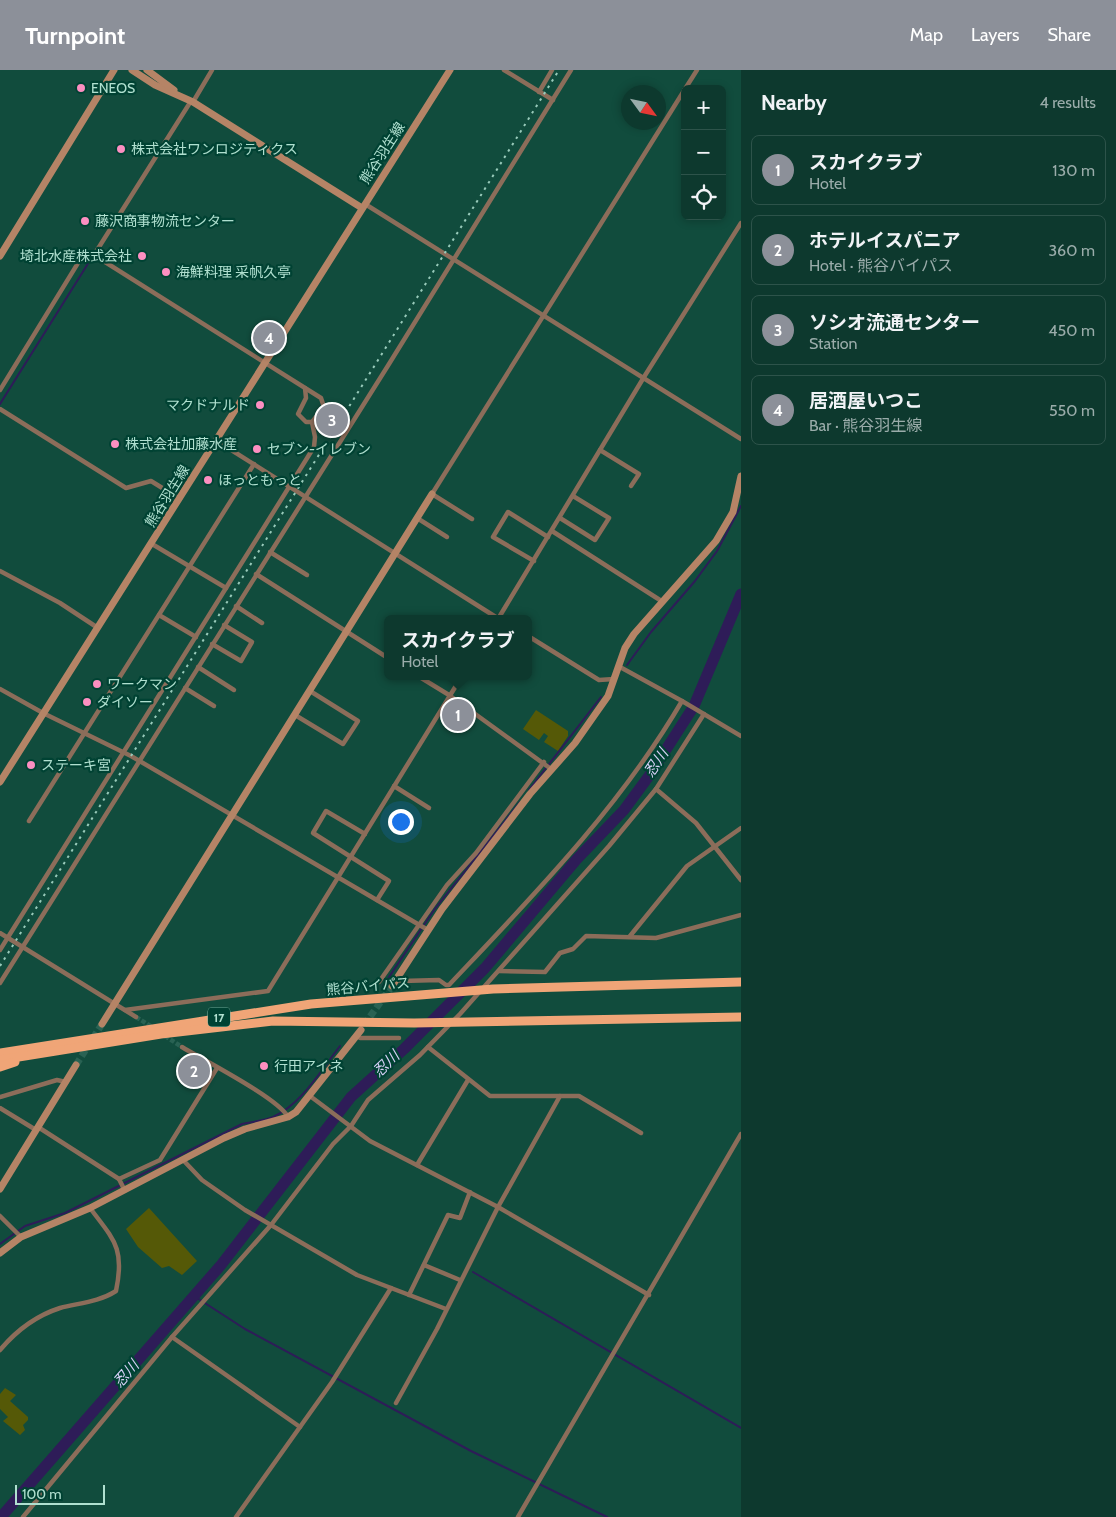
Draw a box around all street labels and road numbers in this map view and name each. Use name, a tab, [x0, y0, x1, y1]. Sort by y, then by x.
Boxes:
street label: 熊谷羽生線	[355, 119, 409, 187]
street label: 熊谷羽生線	[141, 462, 193, 530]
street label: 熊谷バイパス	[326, 973, 410, 999]
road number: 17	[208, 1008, 230, 1026]

